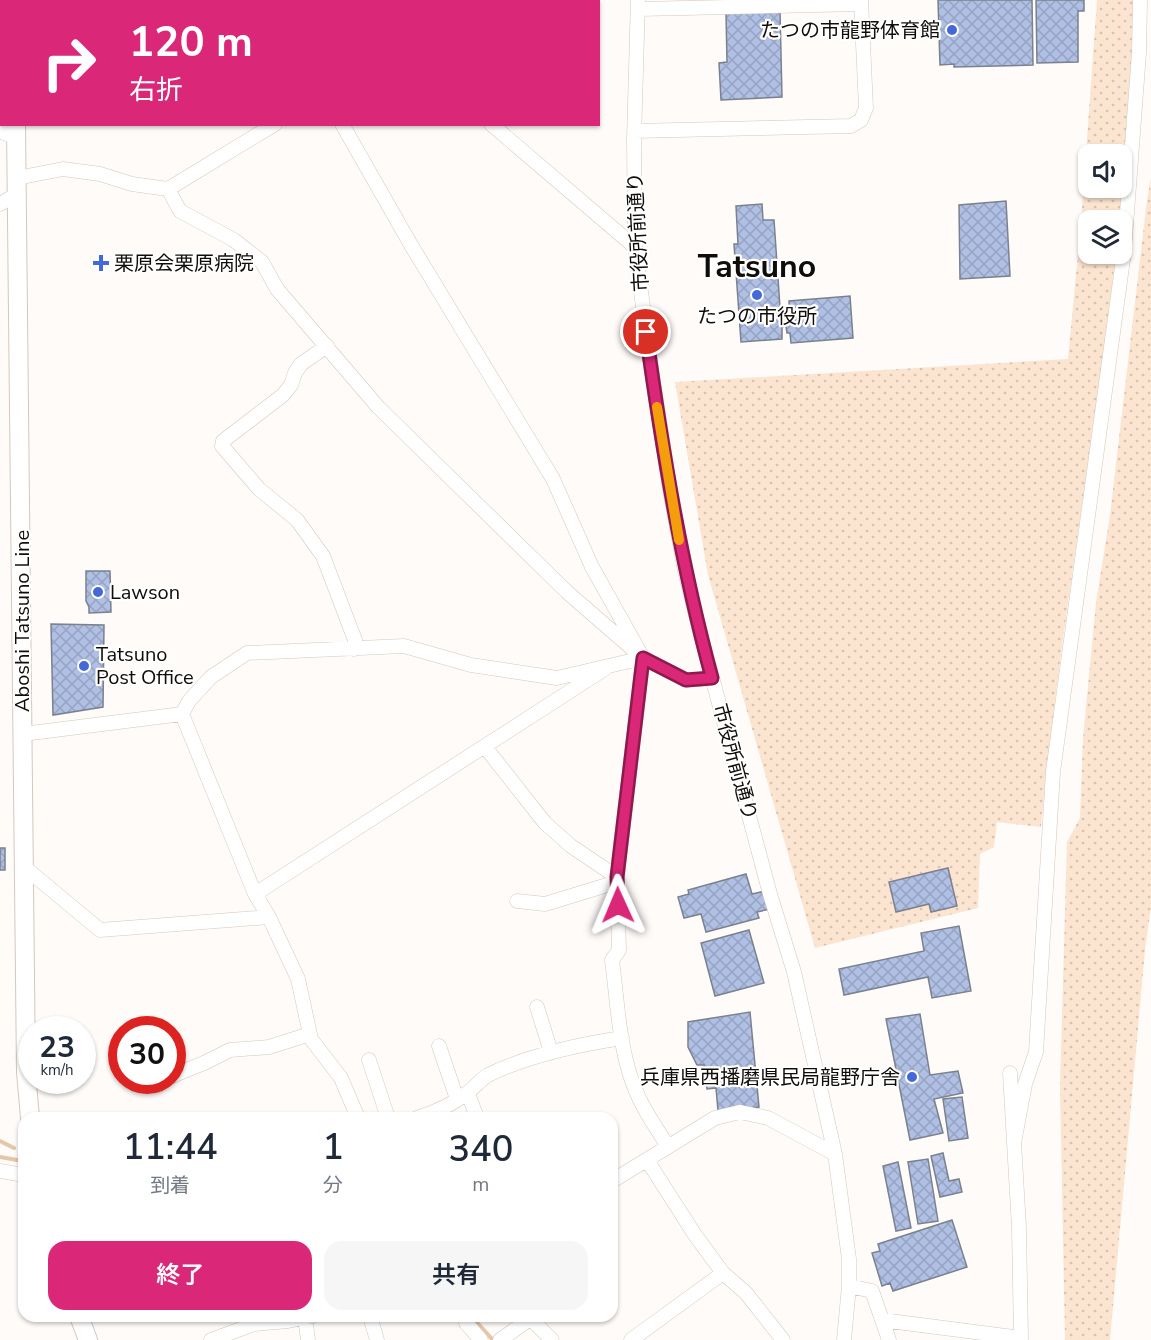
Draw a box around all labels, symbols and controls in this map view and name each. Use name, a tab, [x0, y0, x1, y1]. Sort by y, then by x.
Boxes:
text: 120 m	[129, 14, 253, 71]
place label: たつの市龍野体育館	[760, 17, 940, 44]
marker: たつの市龍野体育館	[945, 23, 959, 37]
icon: right	[30, 24, 108, 102]
text: 右折	[129, 72, 183, 109]
map controls	[1078, 144, 1132, 264]
button: sound	[1078, 144, 1132, 198]
street label: 市役所前通り	[621, 171, 655, 293]
button: layers	[1078, 210, 1132, 264]
district label: Tatsuno	[698, 245, 816, 288]
place label: 栗原会栗原病院	[114, 250, 254, 277]
marker: 栗原会栗原病院	[92, 254, 110, 272]
marker: たつの市役所	[750, 288, 764, 302]
place label: たつの市役所	[697, 303, 817, 330]
pin	[620, 306, 671, 357]
icon: arrive	[629, 315, 662, 348]
street label: Aboshi Tatsuno Line	[9, 530, 36, 712]
place label: Lawson	[110, 579, 180, 606]
marker: Lawson	[91, 585, 105, 599]
place label: Tatsuno Post Office	[96, 641, 194, 691]
marker: Tatsuno Post Office	[77, 659, 91, 673]
street label: 市役所前通り	[706, 701, 764, 823]
position arrow	[586, 873, 650, 937]
speed limit sign: 30	[108, 1016, 186, 1094]
text: 23	[39, 1027, 75, 1068]
text: km/h	[40, 1060, 74, 1080]
place label: 兵庫県西播磨県民局龍野庁舎	[640, 1064, 900, 1091]
marker: 兵庫県西播磨県民局龍野庁舎	[905, 1070, 919, 1084]
text: 11:44	[123, 1123, 218, 1172]
text: 1	[322, 1123, 344, 1172]
text: 340	[449, 1125, 513, 1174]
text: m	[472, 1171, 489, 1198]
text: 到着	[150, 1172, 190, 1199]
text: 分	[323, 1172, 343, 1199]
button: 終了	[48, 1241, 312, 1310]
button: 共有	[324, 1241, 588, 1310]

